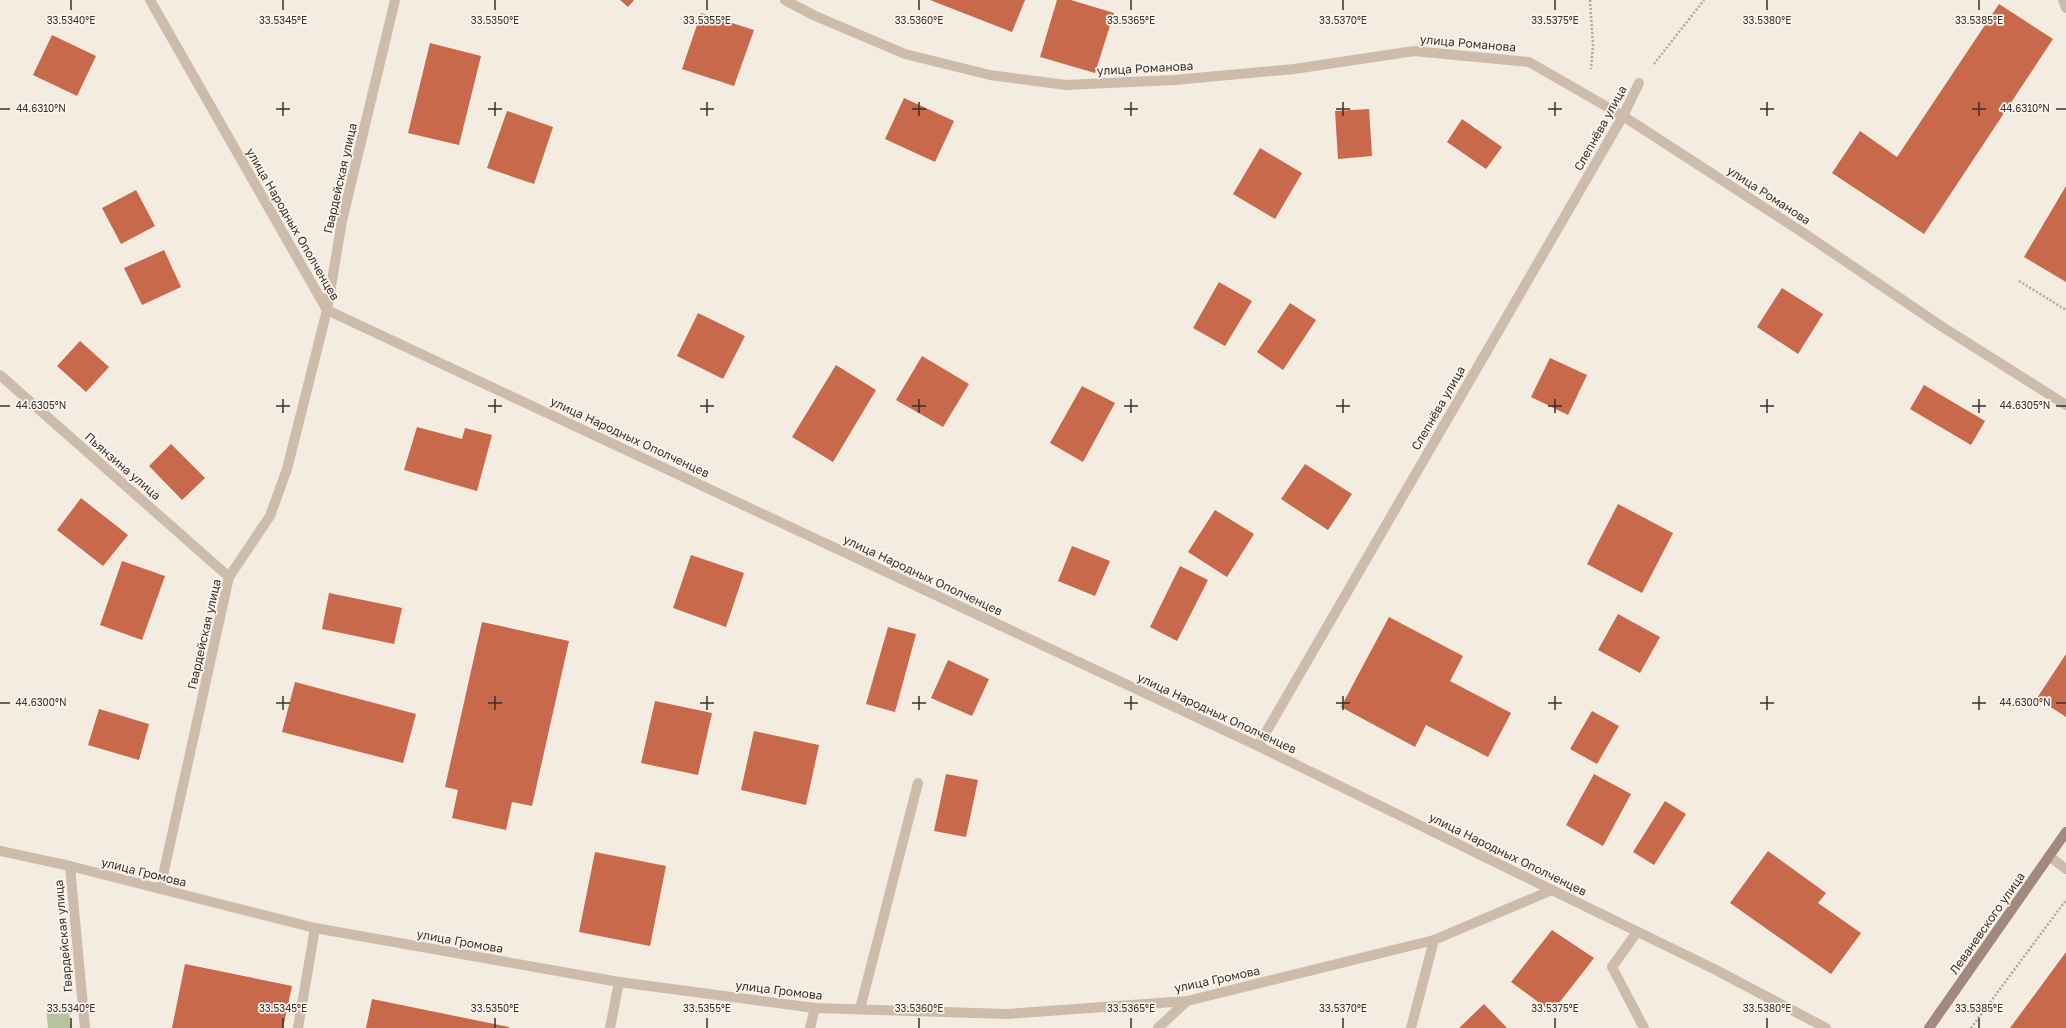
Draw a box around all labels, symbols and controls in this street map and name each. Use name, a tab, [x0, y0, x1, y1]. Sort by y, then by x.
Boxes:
text: 33.5340°E	[47, 14, 95, 26]
text: 33.5345°E	[259, 14, 307, 26]
text: 33.5350°E	[471, 14, 519, 26]
text: 33.5355°E	[683, 14, 731, 26]
text: 33.5360°E	[895, 14, 943, 26]
text: 33.5365°E	[1107, 14, 1155, 26]
text: 33.5370°E	[1319, 14, 1367, 26]
text: 33.5375°E	[1531, 14, 1579, 26]
text: 33.5380°E	[1743, 14, 1791, 26]
text: 33.5385°E	[1955, 14, 2003, 26]
street label: улица Романова	[1419, 31, 1517, 55]
street label: улица Романова	[1096, 58, 1194, 78]
street label: Слепнёва улица	[1570, 83, 1630, 173]
text: 44.6310°N	[16, 102, 66, 114]
text: 44.6310°N	[2000, 102, 2050, 114]
street label: Гвардейская улица	[320, 121, 360, 235]
street label: улица Народных Ополченцев	[243, 145, 343, 303]
street label: улица Романова	[1724, 162, 1814, 228]
street label: Слепнёва улица	[1408, 363, 1468, 453]
street label: улица Народных Ополченцев	[548, 393, 712, 481]
text: 44.6305°N	[16, 399, 66, 411]
text: 44.6305°N	[2000, 399, 2050, 411]
street label: Пьянзина улица	[82, 429, 164, 503]
street label: улица Народных Ополченцев	[841, 531, 1005, 619]
street label: Гвардейская улица	[184, 577, 224, 691]
street label: улица Народных Ополченцев	[1135, 669, 1299, 757]
text: 44.6300°N	[16, 696, 67, 708]
text: 44.6300°N	[2000, 696, 2051, 708]
street label: улица Народных Ополченцев	[1427, 809, 1590, 899]
street label: улица Громова	[100, 854, 188, 890]
street label: Леваневского улица	[1946, 869, 2028, 977]
street label: Гвардейская улица	[51, 879, 75, 993]
street label: улица Громова	[416, 926, 504, 956]
street label: улица Громова	[1173, 963, 1261, 995]
street label: улица Громова	[735, 977, 823, 1003]
text: 33.5340°E	[47, 1002, 95, 1014]
text: 33.5345°E	[259, 1002, 307, 1014]
text: 33.5350°E	[471, 1002, 519, 1014]
text: 33.5355°E	[683, 1002, 731, 1014]
text: 33.5360°E	[895, 1002, 943, 1014]
text: 33.5365°E	[1107, 1002, 1155, 1014]
text: 33.5370°E	[1319, 1002, 1367, 1014]
text: 33.5375°E	[1531, 1002, 1579, 1014]
text: 33.5380°E	[1743, 1002, 1791, 1014]
text: 33.5385°E	[1955, 1002, 2003, 1014]

